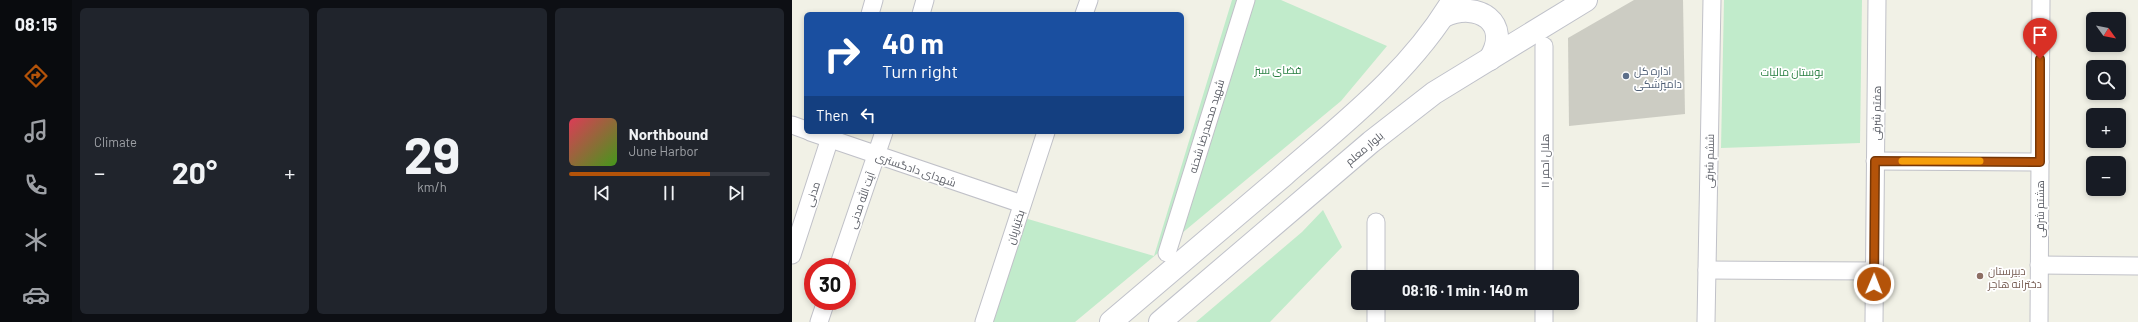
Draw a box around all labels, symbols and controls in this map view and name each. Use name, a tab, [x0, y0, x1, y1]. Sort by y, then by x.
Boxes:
north arrow	[2086, 12, 2126, 52]
map controls	[2086, 12, 2126, 196]
text: 08:15	[15, 13, 57, 35]
pin	[2023, 18, 2057, 59]
icon: arrive	[2029, 24, 2051, 46]
text: 40 m	[882, 26, 944, 60]
icon: right	[816, 28, 868, 80]
text: Turn right	[882, 60, 958, 82]
button: search	[2086, 60, 2126, 100]
icon: directions	[22, 62, 50, 90]
park label: فضای سبز	[1254, 63, 1302, 77]
place label: اداره کل دامپزشکی	[1634, 64, 1682, 91]
park label: بوستان مالیات	[1761, 65, 1824, 79]
marker: اداره کل دامپزشکی	[1621, 71, 1631, 81]
street label: شهید محمدرضا شحنه	[1186, 78, 1227, 175]
street label: هفتم شرقی	[1869, 85, 1885, 141]
icon: left	[857, 104, 879, 126]
text: Then	[816, 106, 849, 124]
button: +	[2086, 108, 2126, 148]
icon: music	[22, 117, 50, 145]
text: 29	[404, 122, 460, 184]
text: Northbound	[629, 125, 708, 143]
street label: بلوار معلم	[1342, 128, 1387, 169]
text: Climate	[94, 134, 137, 150]
street label: هلال احمر ۱۱	[1538, 134, 1552, 188]
street label: ششم شرقی	[1702, 134, 1718, 188]
text: June Harbor	[629, 143, 698, 159]
street label: شهدای دادگستری	[874, 149, 958, 190]
text: 20°	[172, 154, 217, 190]
button: −	[2086, 156, 2126, 196]
text: −	[94, 159, 105, 185]
text: +	[284, 159, 295, 185]
street label: آیت الله مدنی	[844, 169, 878, 231]
icon: phone	[22, 171, 50, 199]
text: km/h	[417, 179, 447, 195]
street label: مدنی	[802, 180, 823, 208]
street label: هشتم شرقی	[2033, 180, 2048, 238]
icon: previous	[591, 182, 613, 204]
icon: pause	[658, 182, 680, 204]
icon: next	[725, 182, 747, 204]
street label: بختیاریان	[1003, 208, 1028, 246]
icon: climate	[22, 226, 50, 254]
speed limit sign: 30	[804, 258, 856, 310]
position arrow	[1853, 263, 1895, 305]
place label: دبیرستان دخترانه هاجر	[1987, 264, 2042, 291]
marker: دبیرستان دخترانه هاجر	[1975, 271, 1985, 281]
icon: car	[22, 281, 50, 309]
text: 08:16 · 1 min · 140 m	[1402, 281, 1528, 299]

